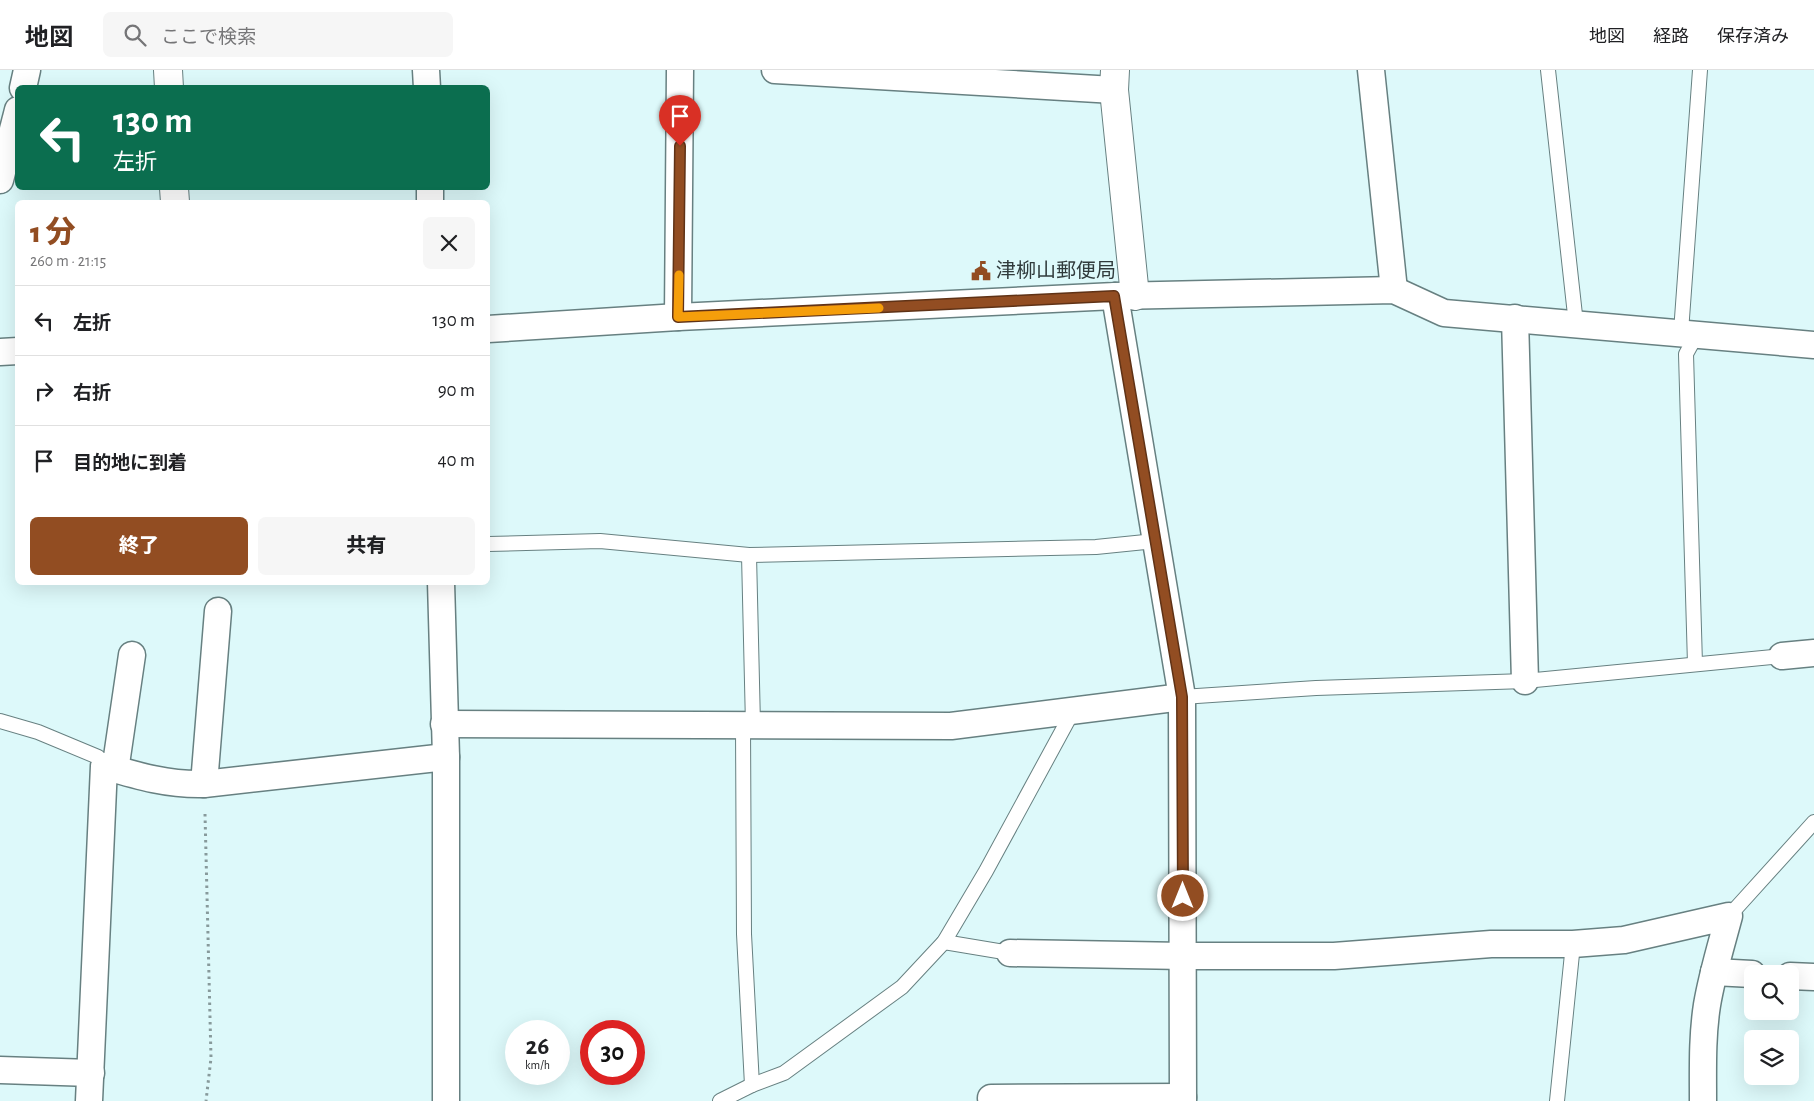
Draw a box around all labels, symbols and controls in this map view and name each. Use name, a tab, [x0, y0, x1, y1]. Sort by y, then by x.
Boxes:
search box	[103, 12, 453, 57]
icon: search	[121, 21, 149, 49]
text: 地図	[25, 26, 73, 50]
text: ここで検索	[161, 28, 256, 47]
text: 地図	[1589, 28, 1625, 46]
text: 経路	[1653, 28, 1689, 46]
text: 保存済み	[1717, 28, 1789, 46]
pin	[659, 95, 701, 146]
icon: arrive	[666, 102, 694, 130]
text: 130 m	[113, 104, 192, 139]
icon: left	[30, 105, 95, 170]
text: 左折	[113, 151, 157, 173]
button: close	[423, 217, 475, 269]
text: 1 分	[30, 218, 75, 248]
text: 260 m · 21:15	[30, 253, 106, 269]
place label: 津柳山郵便局	[996, 259, 1116, 281]
public building icon: 津柳山郵便局	[970, 260, 992, 282]
icon: left	[30, 307, 58, 335]
text: 130 m	[432, 311, 475, 330]
text: 左折	[73, 314, 111, 333]
icon: right	[30, 377, 58, 405]
text: 90 m	[438, 381, 475, 400]
text: 右折	[73, 384, 111, 403]
icon: arrive	[30, 447, 58, 475]
text: 40 m	[437, 451, 475, 470]
text: 目的地に到着	[73, 454, 187, 473]
button: 終了	[30, 517, 248, 575]
button: 共有	[258, 517, 475, 575]
position arrow	[1156, 869, 1208, 921]
map controls	[1744, 965, 1799, 1085]
button: search	[1744, 965, 1799, 1020]
speed limit sign: 30	[580, 1020, 645, 1085]
button: layers	[1744, 1030, 1799, 1085]
text: 26	[526, 1034, 549, 1059]
text: km/h	[525, 1059, 550, 1071]

